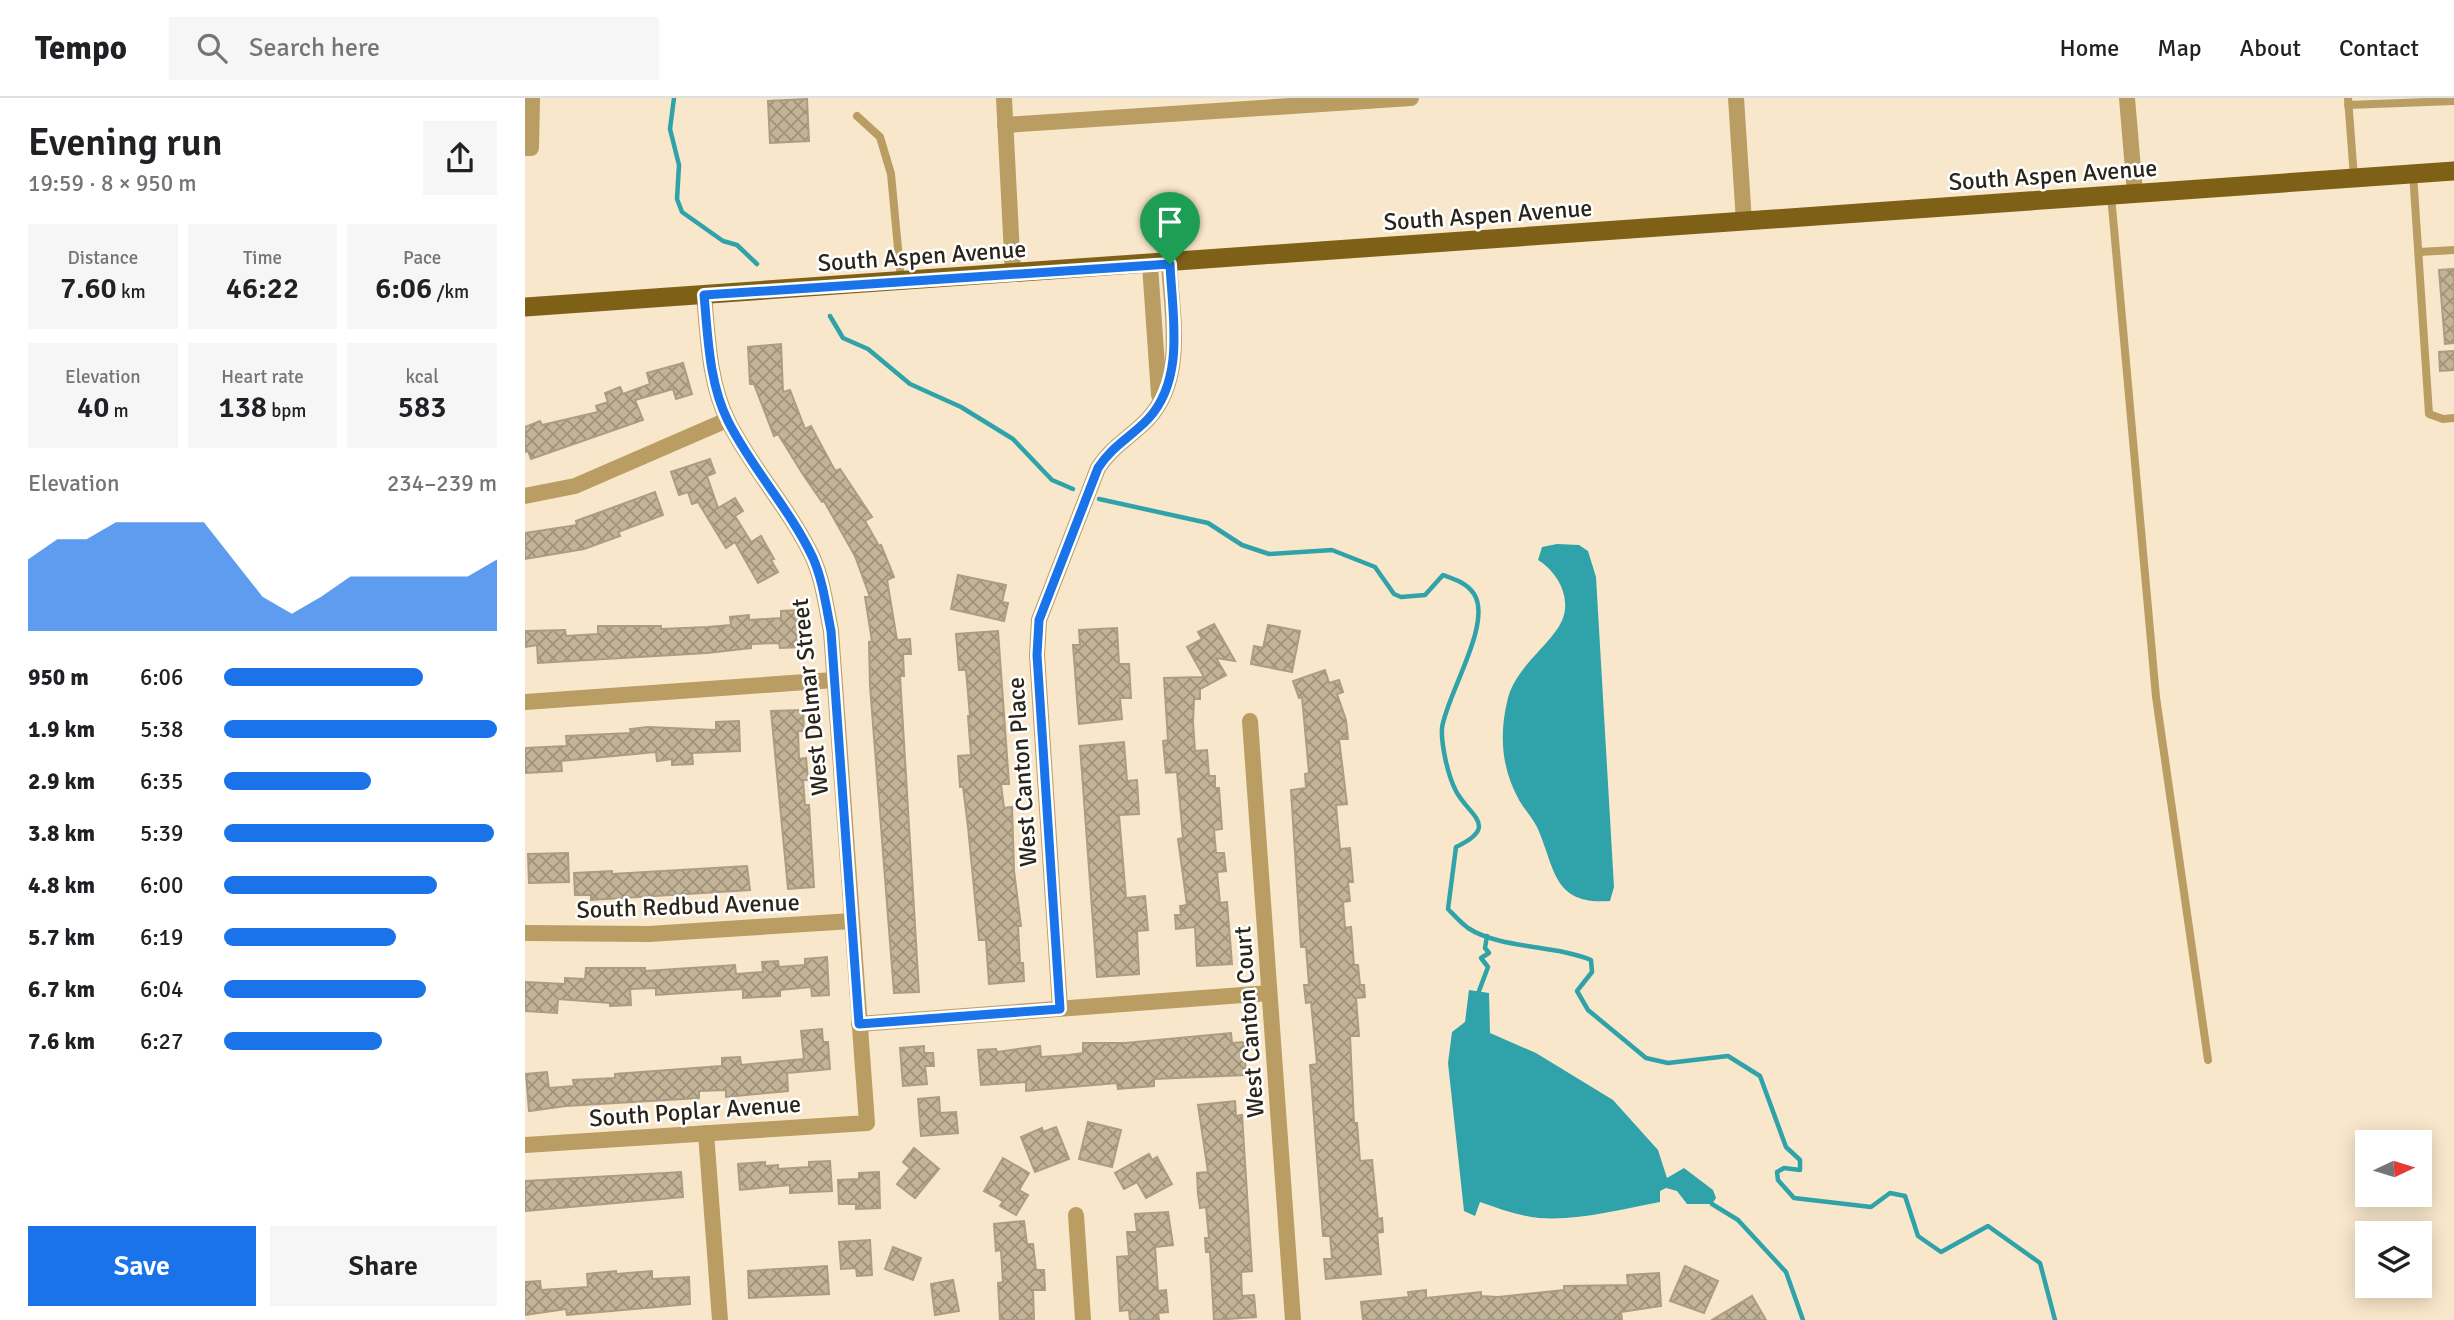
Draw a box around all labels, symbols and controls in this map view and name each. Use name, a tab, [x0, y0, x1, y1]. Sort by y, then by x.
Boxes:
search box	[169, 17, 659, 80]
text: Tempo	[35, 28, 127, 69]
icon: search	[193, 29, 231, 67]
text: Search here	[249, 32, 380, 64]
text: Home	[2059, 33, 2119, 63]
text: Map	[2157, 33, 2202, 63]
text: About	[2240, 33, 2301, 63]
text: Contact	[2339, 33, 2419, 63]
text: Evening run	[28, 119, 222, 166]
button: share	[423, 121, 497, 195]
street label: South Aspen Avenue	[1948, 153, 2158, 197]
text: 19:59 · 8 × 950 m	[28, 169, 197, 198]
pin	[1140, 192, 1200, 264]
street label: South Aspen Avenue	[1383, 193, 1593, 237]
icon: arrive	[1151, 203, 1189, 241]
street label: South Aspen Avenue	[817, 234, 1027, 278]
text: Distance	[67, 246, 138, 270]
text: Time	[243, 246, 282, 270]
text: Pace	[403, 246, 441, 270]
text: 7.60	[60, 270, 117, 307]
text: 46:22	[226, 270, 299, 307]
text: 6:06	[375, 270, 432, 307]
text: km	[117, 280, 146, 304]
text: /km	[432, 280, 469, 304]
text: Elevation	[65, 365, 141, 389]
text: Heart rate	[221, 365, 304, 389]
text: kcal	[406, 365, 439, 389]
text: 40	[77, 389, 109, 426]
text: 138	[218, 389, 267, 426]
text: 583	[398, 389, 446, 426]
text: m	[109, 399, 129, 423]
text: bpm	[267, 399, 307, 423]
text: Elevation	[28, 469, 120, 498]
text: 234–239 m	[387, 469, 497, 498]
street label: West Delmar Street	[785, 597, 835, 797]
text: 950 m	[28, 663, 89, 692]
text: 6:06	[140, 663, 183, 692]
street label: West Canton Place	[1000, 676, 1044, 868]
text: 1.9 km	[28, 715, 95, 744]
text: 5:38	[140, 715, 183, 744]
text: 2.9 km	[28, 767, 95, 796]
text: 6:35	[140, 767, 183, 796]
text: 3.8 km	[28, 819, 95, 848]
text: 5:39	[140, 819, 183, 848]
text: 4.8 km	[28, 871, 95, 900]
text: 6:00	[140, 871, 183, 900]
street label: South Redbud Avenue	[576, 887, 800, 925]
text: 5.7 km	[28, 923, 95, 952]
text: 6:19	[140, 923, 183, 952]
street label: West Canton Court	[1227, 925, 1271, 1119]
text: 6.7 km	[28, 975, 95, 1004]
text: 6:04	[140, 975, 183, 1004]
text: 7.6 km	[28, 1027, 95, 1056]
text: 6:27	[140, 1027, 183, 1056]
street label: South Poplar Avenue	[588, 1089, 802, 1133]
north arrow	[2355, 1130, 2433, 1208]
map controls	[2355, 1130, 2432, 1298]
button: layers	[2355, 1221, 2432, 1298]
button: Save	[28, 1226, 256, 1306]
button: Share	[270, 1226, 497, 1306]

